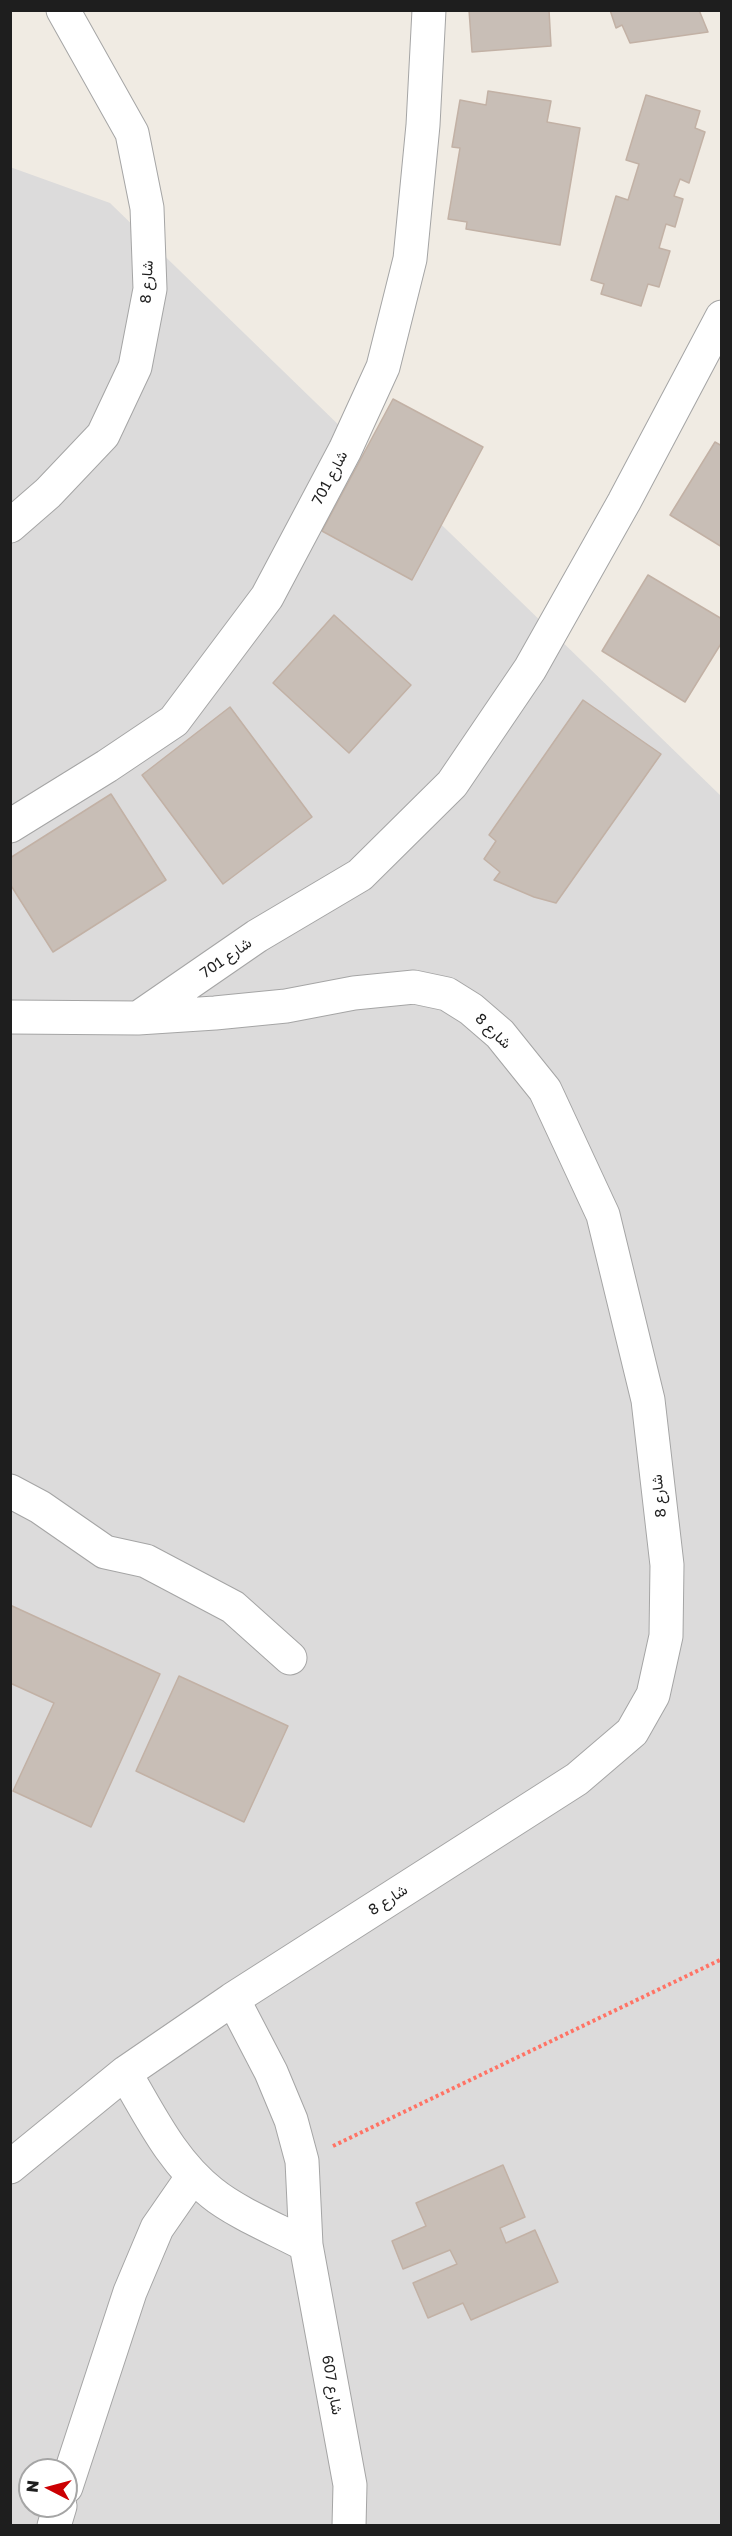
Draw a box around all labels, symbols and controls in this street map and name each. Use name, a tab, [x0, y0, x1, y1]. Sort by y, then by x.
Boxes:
street label: شارع 8	[137, 260, 157, 304]
street label: شارع 701	[308, 448, 352, 508]
street label: شارع 701	[197, 934, 255, 982]
street label: شارع 8	[471, 1010, 515, 1052]
street label: شارع 8	[648, 1474, 670, 1518]
street label: شارع 8	[365, 1881, 411, 1919]
street label: شارع 607	[318, 2354, 346, 2416]
north arrow	[18, 2458, 78, 2518]
text: N	[22, 2479, 43, 2493]

